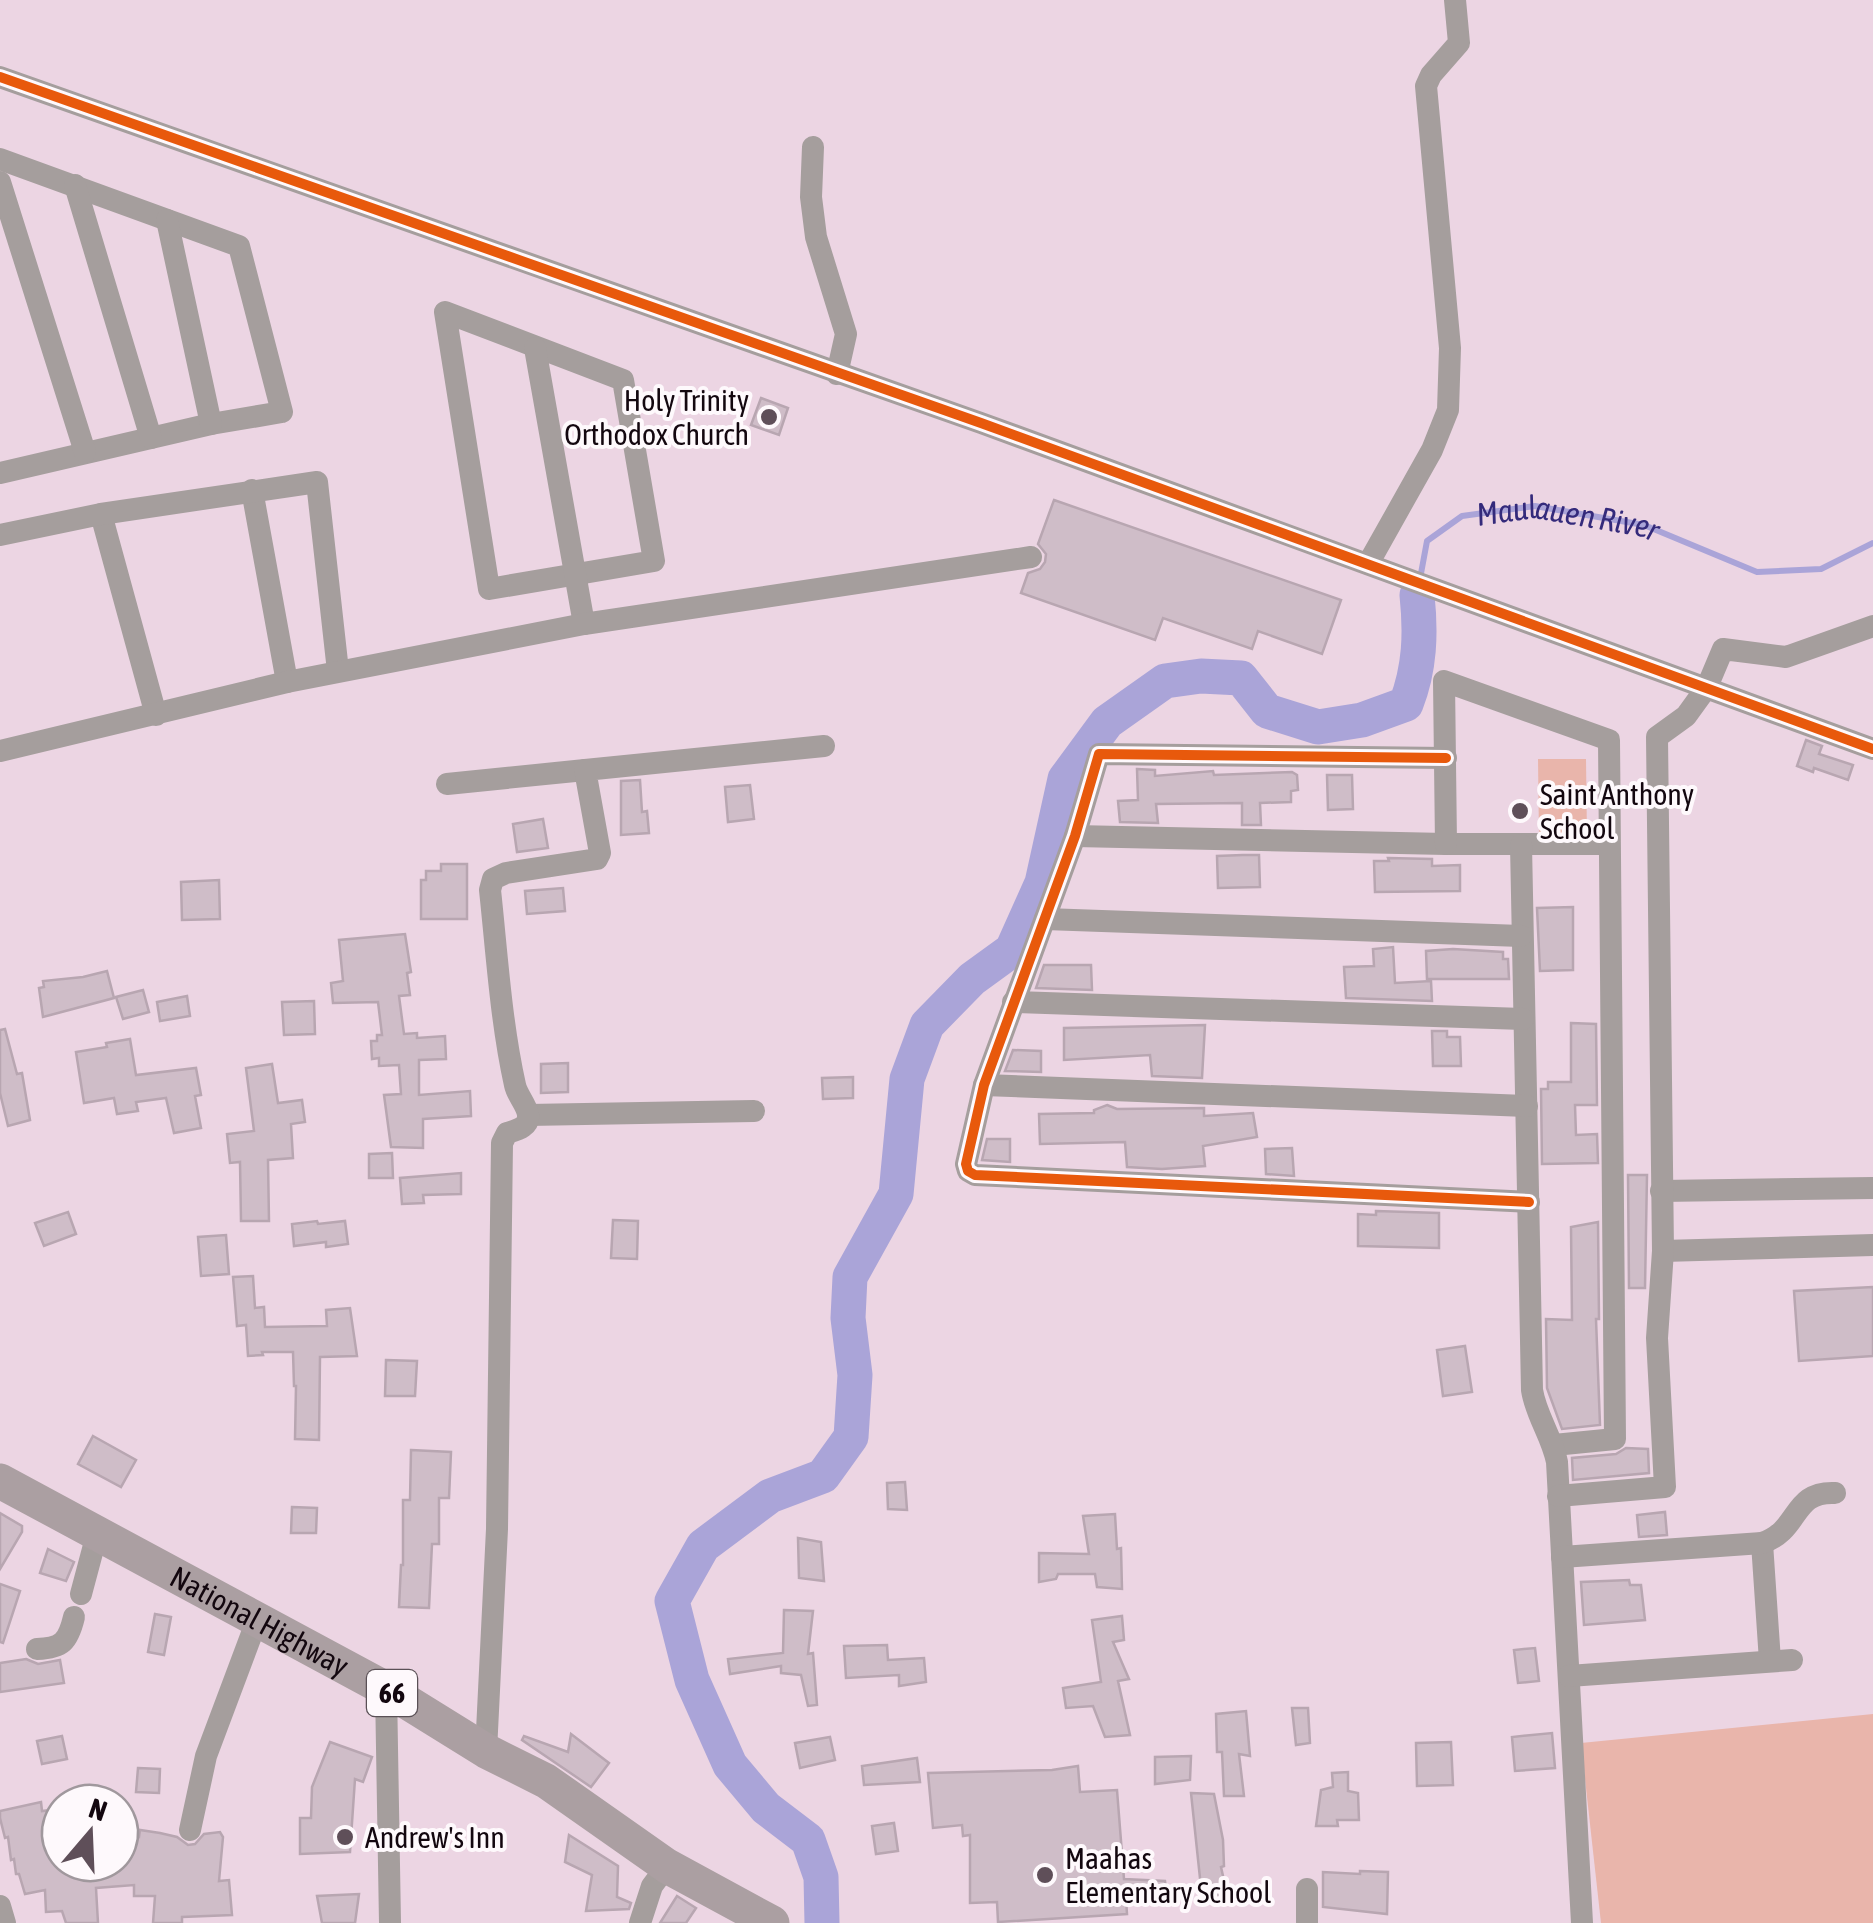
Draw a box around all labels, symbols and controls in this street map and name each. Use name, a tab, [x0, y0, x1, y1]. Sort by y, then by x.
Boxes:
place label: Holy Trinity Orthodox Church	[564, 383, 749, 451]
marker: Holy Trinity Orthodox Church	[758, 406, 780, 428]
water label: Maulauen River	[1474, 488, 1667, 549]
place label: Saint Anthony School	[1540, 777, 1694, 845]
marker: Saint Anthony School	[1509, 800, 1531, 822]
street label: National Highway	[165, 1559, 355, 1683]
road number: 66	[367, 1670, 417, 1716]
north arrow	[40, 1783, 140, 1883]
text: N	[85, 1792, 111, 1827]
place label: Andrew's Inn	[365, 1820, 505, 1854]
marker: Andrew's Inn	[334, 1826, 356, 1848]
place label: Maahas Elementary School	[1065, 1841, 1271, 1909]
marker: Maahas Elementary School	[1034, 1864, 1056, 1886]

